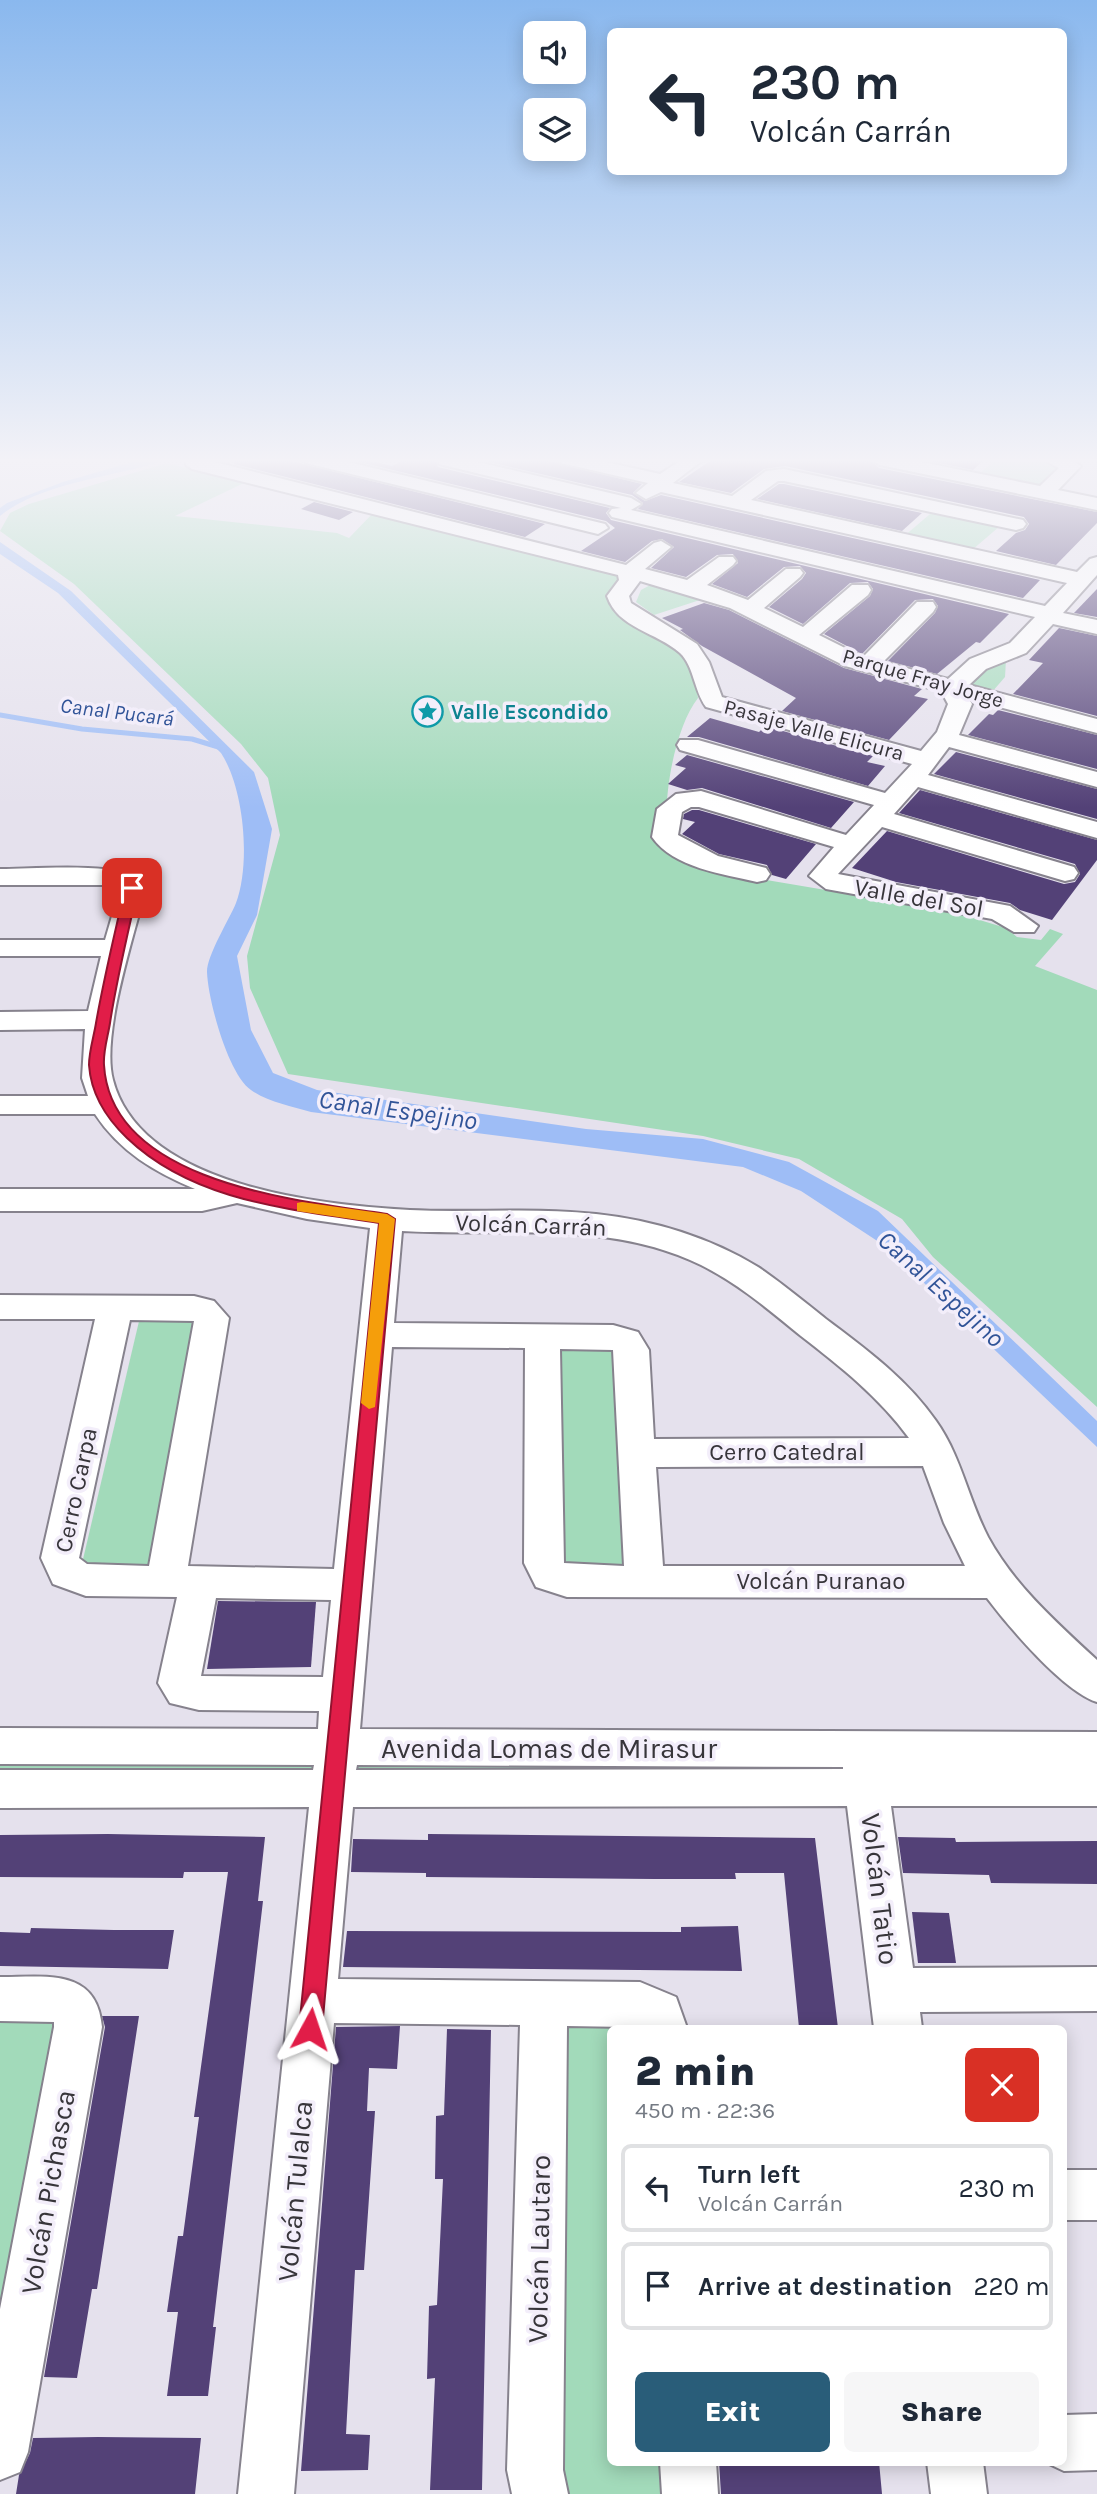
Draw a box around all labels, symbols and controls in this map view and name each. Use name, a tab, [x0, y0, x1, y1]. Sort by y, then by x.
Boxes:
map controls	[523, 21, 586, 161]
button: sound	[523, 21, 586, 84]
text: 230 m	[750, 54, 900, 111]
icon: left	[635, 56, 726, 147]
button: layers	[523, 98, 586, 161]
text: Volcán Carrán	[750, 113, 952, 150]
street label: Parque Fray Jorge	[840, 644, 1006, 712]
water label: Canal Pucará	[59, 693, 175, 731]
street label: Pasaje Valle Elicura	[722, 694, 906, 766]
place icon: Valle Escondido	[411, 695, 445, 729]
place label: Valle Escondido	[451, 700, 608, 724]
pin	[102, 858, 162, 918]
icon: arrive	[113, 869, 151, 907]
street label: Valle del Sol	[852, 873, 986, 923]
water label: Canal Espejino	[317, 1084, 479, 1136]
street label: Volcán Carrán	[455, 1208, 607, 1242]
water label: Canal Espejino	[871, 1224, 1011, 1354]
street label: Cerro Carpa	[49, 1425, 103, 1555]
street label: Cerro Catedral	[709, 1438, 865, 1466]
street label: Volcán Puranao	[737, 1567, 905, 1595]
street label: Avenida Lomas de Mirasur	[381, 1732, 718, 1765]
street label: Volcán Tatio	[854, 1811, 906, 1967]
position arrow	[273, 1992, 347, 2066]
text: 2 min	[635, 2046, 755, 2096]
button: close	[965, 2048, 1039, 2122]
street label: Volcán Pichasca	[14, 2087, 82, 2297]
text: 450 m · 22:36	[635, 2097, 775, 2124]
street label: Volcán Tulalca	[271, 2099, 319, 2283]
street label: Volcán Lautaro	[521, 2155, 557, 2343]
text: Turn left	[698, 2159, 800, 2190]
icon: left	[639, 2169, 677, 2207]
text: 230 m	[959, 2173, 1035, 2204]
text: Volcán Carrán	[698, 2190, 843, 2217]
icon: arrive	[639, 2267, 677, 2305]
text: Arrive at destination	[698, 2271, 952, 2302]
text: 220 m	[973, 2271, 1050, 2302]
button: Exit	[635, 2372, 830, 2452]
button: Share	[844, 2372, 1039, 2452]

